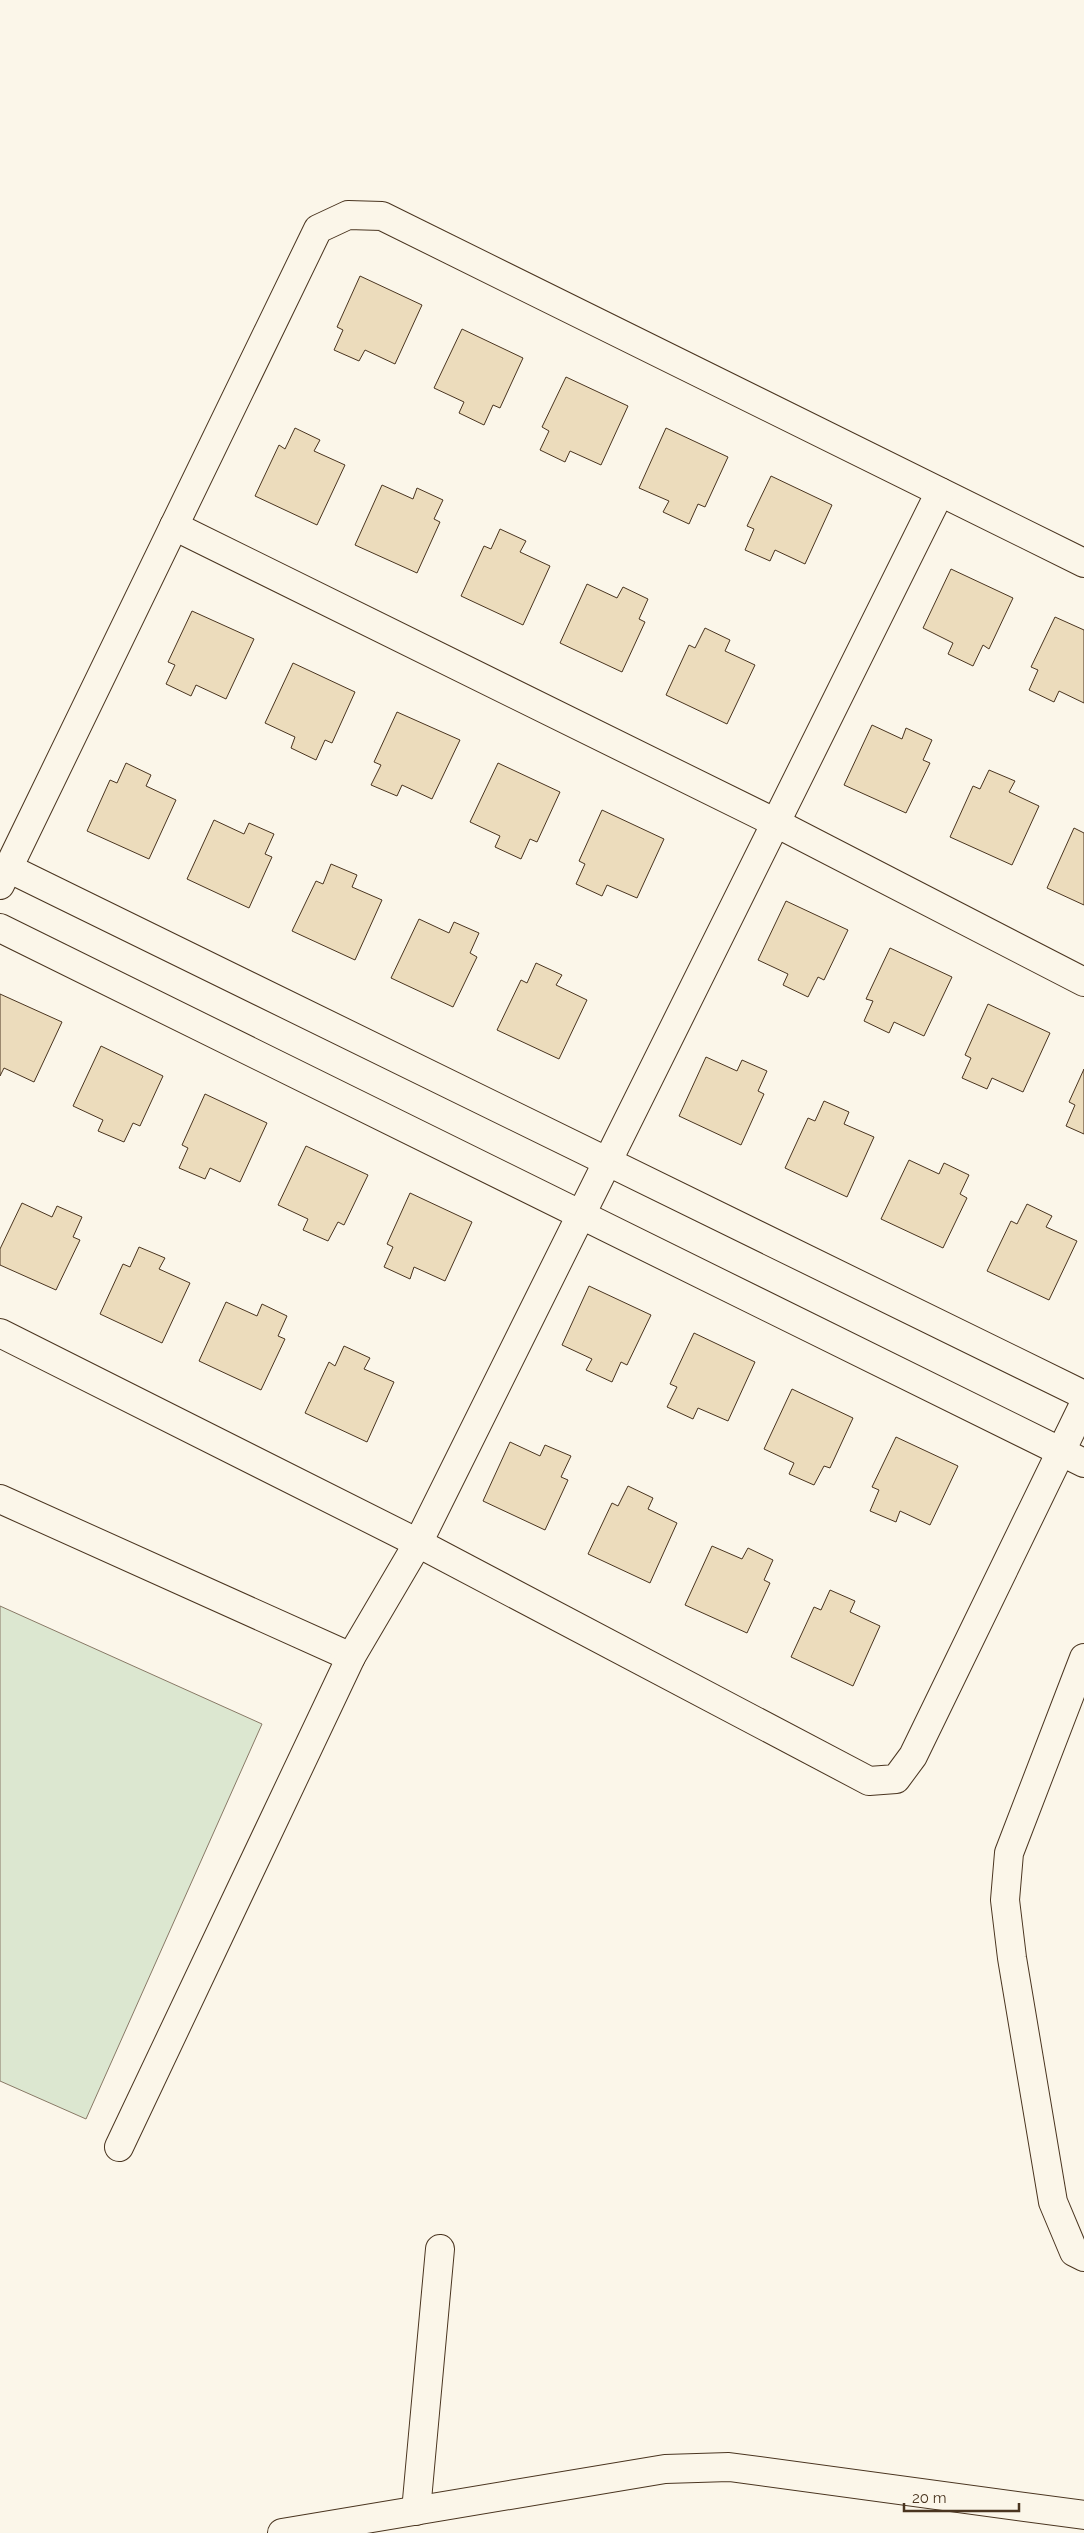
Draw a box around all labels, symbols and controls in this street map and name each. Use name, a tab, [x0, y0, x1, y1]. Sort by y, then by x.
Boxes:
scale bar	[904, 2480, 1019, 2512]
text: 20 m	[912, 2489, 947, 2507]

